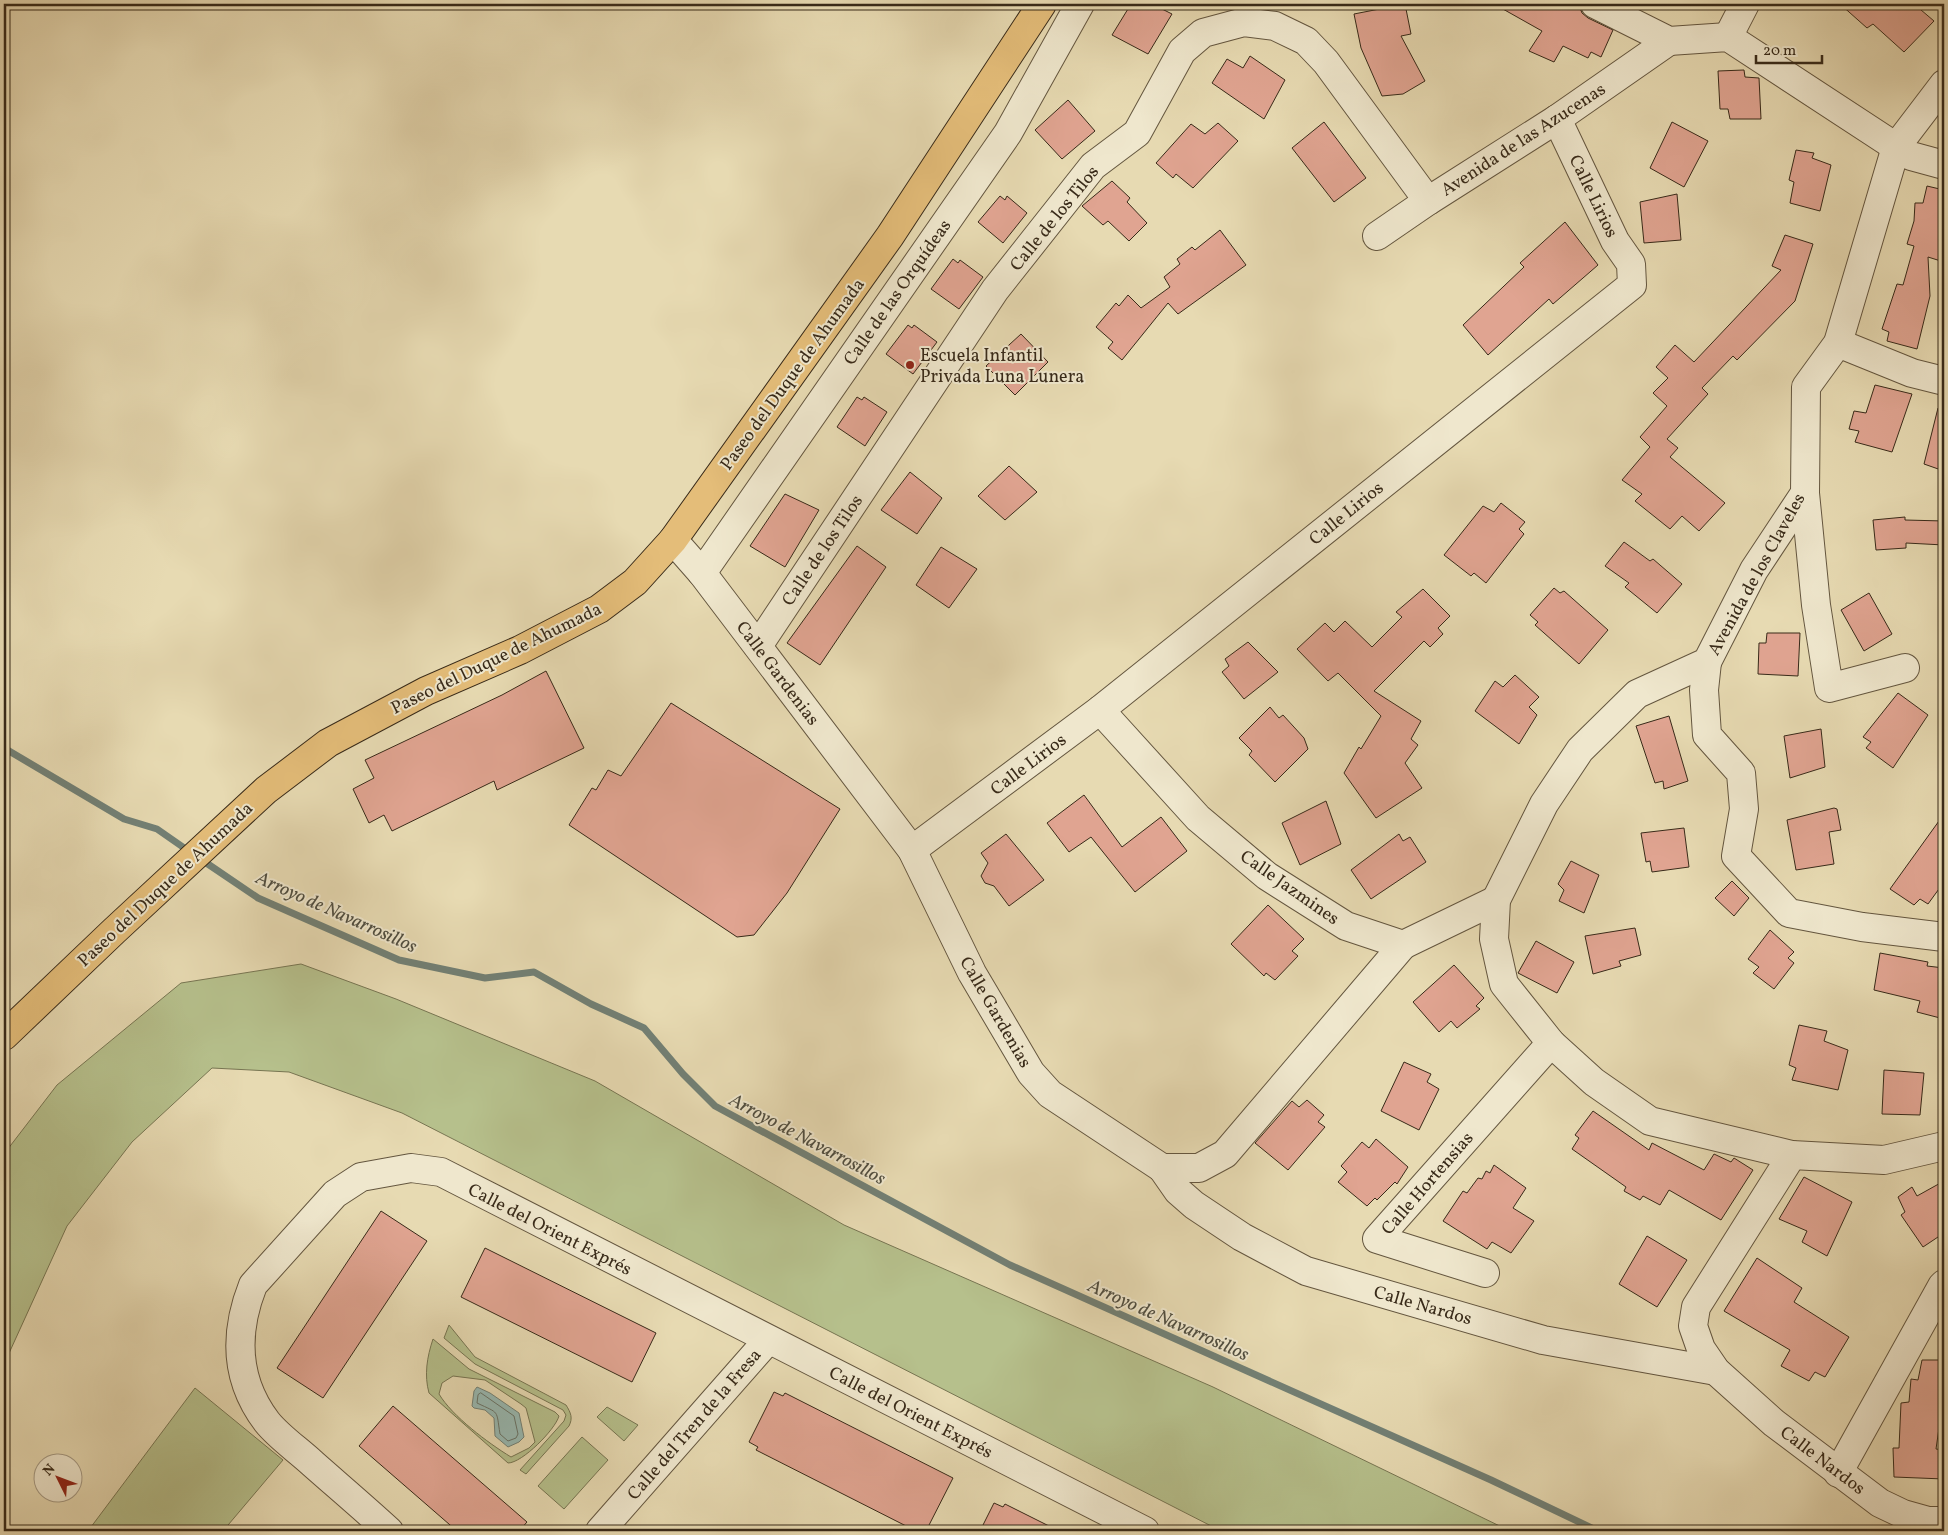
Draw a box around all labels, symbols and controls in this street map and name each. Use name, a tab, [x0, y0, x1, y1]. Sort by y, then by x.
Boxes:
scale bar	[1756, 32, 1822, 64]
text: 20 m	[1763, 41, 1796, 62]
street label: Avenida de las Azucenas	[1436, 77, 1611, 203]
street label: Calle Lirios	[1562, 151, 1623, 242]
street label: Calle de los Tilos	[1005, 161, 1106, 277]
street label: Calle de las Orquídeas	[838, 215, 958, 371]
street label: Paseo del Duque de Ahumada	[715, 274, 871, 476]
place label: Escuela Infantil Privada Luna Lunera	[920, 344, 1084, 390]
marker: Escuela Infantil Privada Luna Lunera	[904, 359, 916, 371]
street label: Calle Lirios	[1304, 476, 1390, 552]
street label: Avenida de los Claveles	[1702, 489, 1812, 660]
street label: Calle de los Tilos	[777, 490, 870, 611]
street label: Paseo del Duque de Ahumada	[387, 597, 606, 721]
street label: Calle Gardenias	[729, 617, 824, 731]
street label: Calle Lirios	[986, 728, 1072, 802]
street label: Paseo del Duque de Ahumada	[73, 797, 259, 973]
street label: Calle Jazmines	[1235, 845, 1344, 932]
water label: Arroyo de Navarrosillos	[251, 865, 421, 960]
street label: Calle Gardenias	[953, 952, 1037, 1073]
water label: Arroyo de Navarrosillos	[723, 1087, 890, 1192]
street label: Calle Hortensias	[1376, 1127, 1480, 1241]
street label: Calle del Orient Exprés	[463, 1178, 636, 1283]
water label: Arroyo de Navarrosillos	[1083, 1273, 1253, 1368]
street label: Calle Nardos	[1371, 1281, 1475, 1332]
street label: Calle del Tren de la Fresa	[622, 1344, 768, 1506]
street label: Calle del Orient Exprés	[824, 1361, 997, 1466]
street label: Calle Nardos	[1774, 1421, 1870, 1502]
north arrow	[32, 1452, 82, 1502]
text: N	[39, 1460, 60, 1480]

